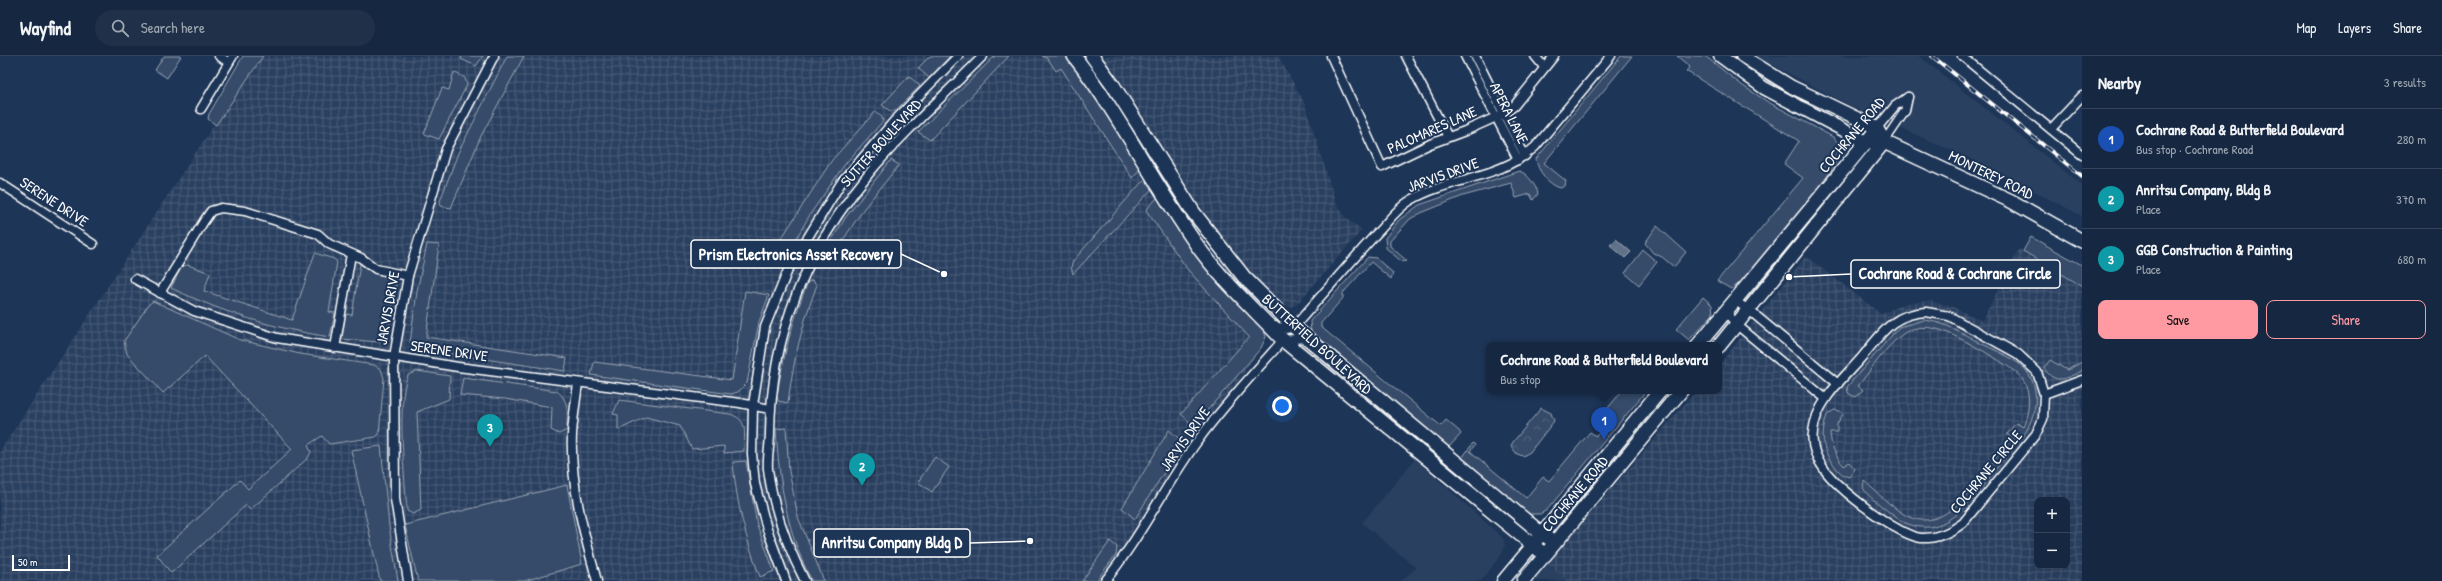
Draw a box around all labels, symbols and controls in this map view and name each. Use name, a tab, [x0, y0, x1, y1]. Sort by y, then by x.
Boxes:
search box	[95, 10, 375, 46]
text: Wayfind	[20, 15, 71, 41]
icon: search	[109, 17, 131, 39]
text: Search here	[141, 17, 205, 38]
text: Map	[2296, 18, 2316, 37]
text: Layers	[2338, 18, 2371, 37]
text: Share	[2393, 18, 2422, 37]
text: Nearby	[2098, 71, 2141, 94]
text: 3 results	[2384, 73, 2426, 91]
street label: APERA LANE	[1485, 78, 1534, 147]
street label: COCHRANE ROAD	[1813, 91, 1890, 177]
street label: SUTTER BOULEVARD	[835, 93, 927, 191]
street label: PALOMARES LANE	[1384, 100, 1480, 159]
text: Cochrane Road & Butterfield Boulevard	[2136, 119, 2344, 140]
text: 1	[2109, 130, 2113, 148]
text: 280 m	[2397, 130, 2426, 148]
text: Bus stop · Cochrane Road	[2136, 140, 2253, 158]
street label: MONTEREY ROAD	[1945, 145, 2038, 205]
street label: JARVIS DRIVE	[1404, 152, 1482, 197]
street label: SERENE DRIVE	[16, 172, 93, 232]
text: Anritsu Company, Bldg B	[2136, 179, 2271, 200]
text: 2	[2108, 190, 2114, 208]
text: 370 m	[2396, 190, 2426, 208]
text: Place	[2136, 200, 2161, 218]
text: GGB Construction & Painting	[2136, 239, 2292, 260]
callout: Prism Electronics Asset Recovery	[691, 240, 901, 268]
text: Prism Electronics Asset Recovery	[699, 243, 894, 266]
text: 3	[2108, 250, 2114, 268]
text: 680 m	[2398, 250, 2426, 268]
callout: Cochrane Road & Cochrane Circle	[1851, 260, 2060, 288]
text: Place	[2136, 260, 2161, 278]
text: Cochrane Road & Cochrane Circle	[1858, 262, 2052, 284]
street label: JARVIS DRIVE	[371, 269, 404, 346]
street label: BUTTERFIELD BOULEVARD	[1258, 289, 1378, 399]
button: Save	[2098, 300, 2258, 339]
button: Share	[2266, 300, 2426, 339]
street label: SERENE DRIVE	[409, 335, 489, 366]
popup	[1486, 342, 1722, 394]
text: Cochrane Road & Butterfield Boulevard	[1500, 349, 1708, 370]
text: Bus stop	[1500, 370, 1540, 388]
your location	[1272, 396, 1292, 416]
street label: JARVIS DRIVE	[1155, 402, 1215, 475]
pin: 1	[1591, 407, 1617, 440]
pin: 3	[477, 414, 503, 447]
street label: COCHRANE CIRCLE	[1944, 425, 2027, 518]
street label: COCHRANE ROAD	[1536, 450, 1613, 536]
pin: 2	[849, 453, 875, 486]
map controls	[2034, 497, 2070, 569]
button: +	[2034, 497, 2070, 533]
callout: Anritsu Company Bldg D	[814, 529, 970, 557]
text: Anritsu Company Bldg D	[822, 531, 963, 554]
button: −	[2034, 533, 2070, 569]
scale bar	[12, 553, 70, 572]
text: 50 m	[18, 555, 38, 569]

